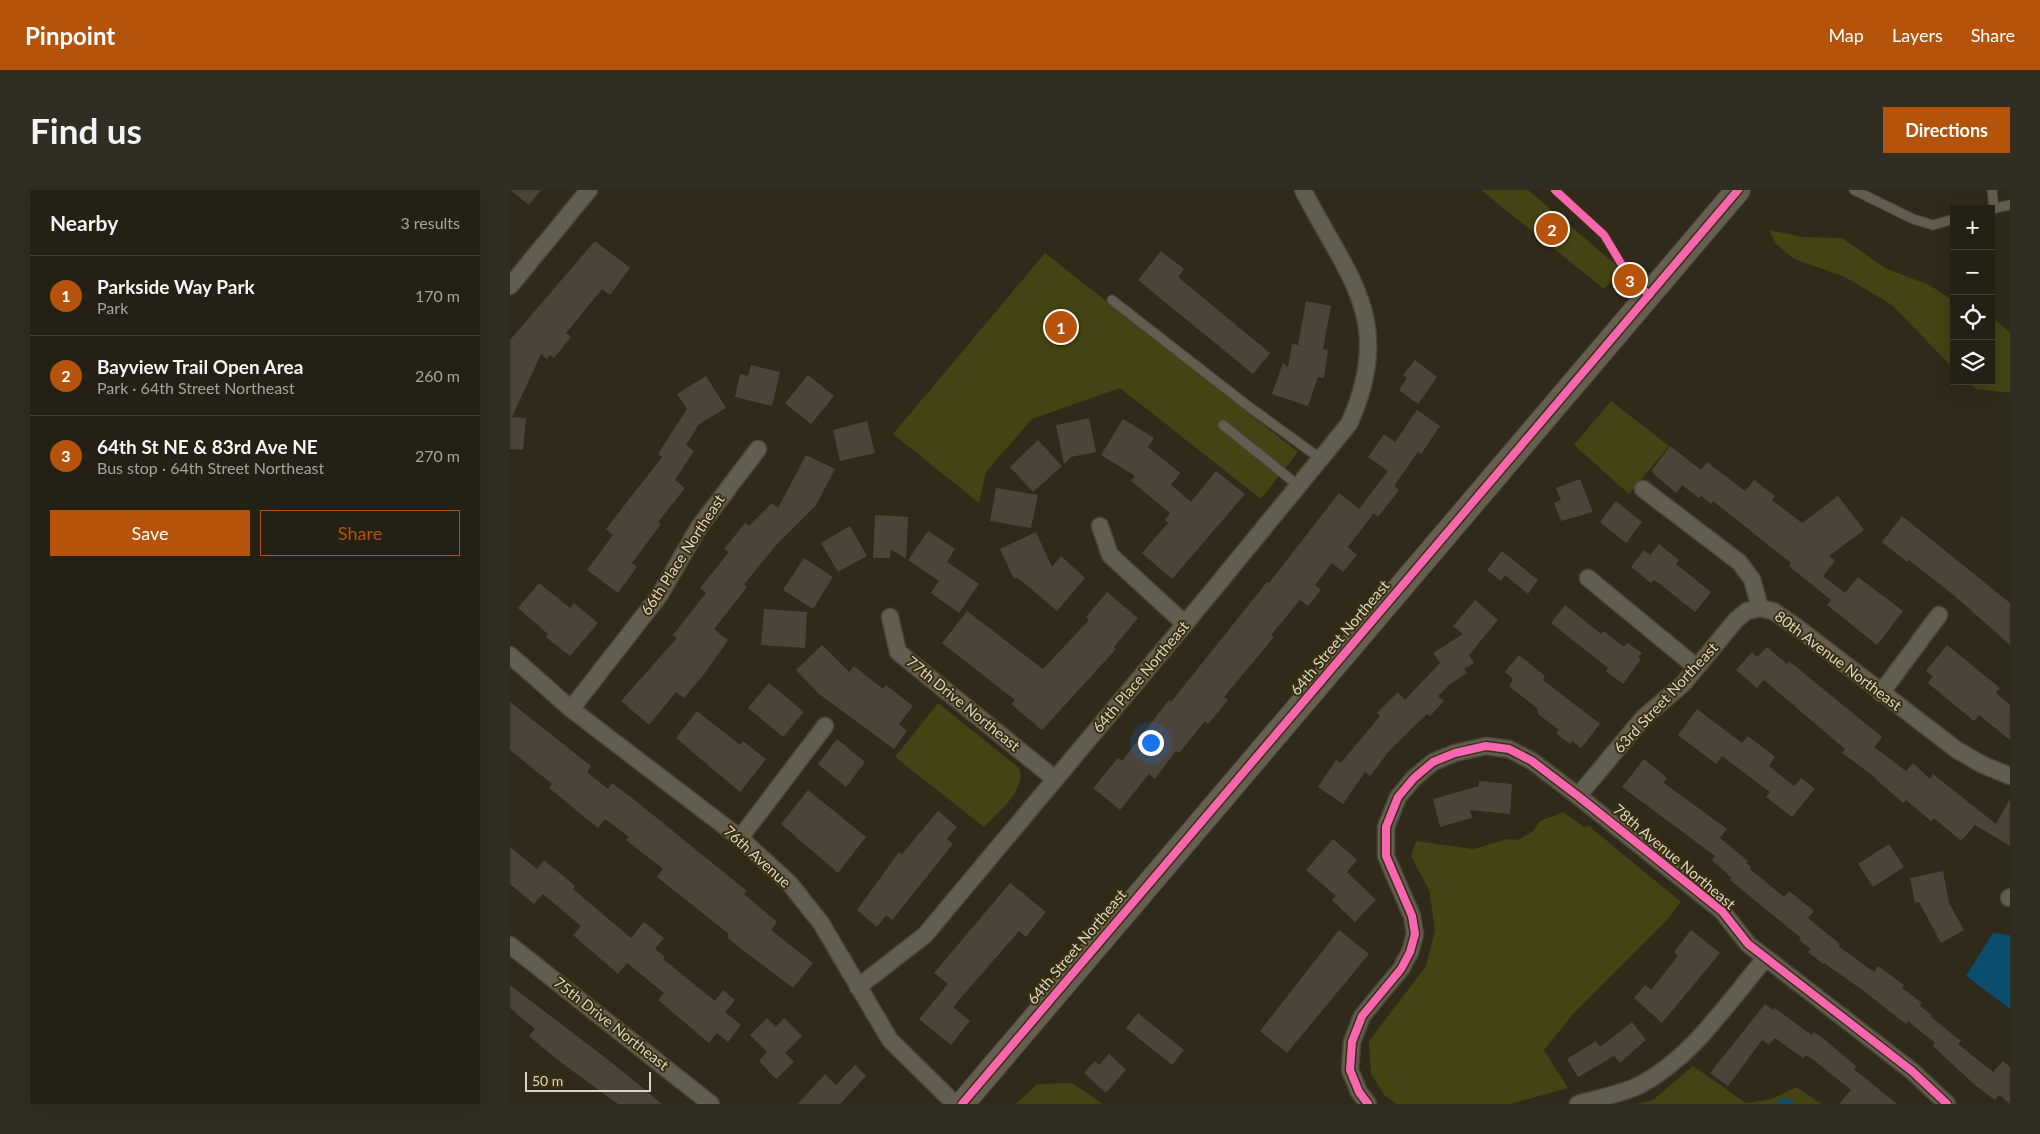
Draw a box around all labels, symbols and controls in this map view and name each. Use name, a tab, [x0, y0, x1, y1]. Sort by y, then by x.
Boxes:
text: Pinpoint	[25, 21, 115, 50]
text: Map	[1828, 24, 1864, 46]
text: Layers	[1892, 24, 1943, 46]
text: Share	[1971, 24, 2015, 46]
button: Directions	[1883, 107, 2010, 153]
text: Find us	[30, 109, 142, 151]
map controls	[1950, 205, 1995, 385]
button: +	[1950, 205, 1995, 250]
text: Nearby	[50, 210, 118, 235]
pin: 2	[1536, 210, 1568, 248]
text: 3 results	[400, 213, 460, 232]
button: −	[1950, 250, 1995, 295]
pin: 3	[1614, 261, 1646, 299]
text: Parkside Way Park	[97, 275, 255, 298]
text: 1	[61, 286, 71, 305]
text: 170 m	[415, 286, 460, 305]
button: locate	[1950, 295, 1995, 340]
text: Park	[97, 298, 128, 317]
pin: 1	[1045, 308, 1077, 346]
button: layers	[1950, 340, 1995, 385]
text: Bayview Trail Open Area	[97, 355, 303, 378]
text: 2	[61, 366, 71, 385]
text: 260 m	[415, 366, 460, 385]
text: Park · 64th Street Northeast	[97, 378, 295, 397]
text: 64th St NE & 83rd Ave NE	[97, 435, 318, 458]
text: 3	[61, 446, 71, 465]
text: 270 m	[415, 446, 460, 465]
text: Bus stop · 64th Street Northeast	[97, 458, 324, 477]
street label: 66th Place Northeast	[637, 490, 728, 618]
button: Save	[50, 510, 250, 556]
button: Share	[260, 510, 460, 556]
street label: 64th Street Northeast	[1286, 576, 1393, 698]
street label: 80th Avenue Northeast	[1772, 607, 1906, 714]
street label: 64th Place Northeast	[1088, 617, 1192, 736]
street label: 63rd Street Northeast	[1609, 638, 1721, 756]
street label: 77th Drive Northeast	[903, 652, 1024, 755]
your location	[1138, 730, 1164, 756]
street label: 78th Avenue Northeast	[1610, 800, 1740, 913]
street label: 76th Avenue	[720, 821, 795, 891]
street label: 64th Street Northeast	[1023, 885, 1130, 1007]
street label: 75th Drive Northeast	[551, 973, 673, 1074]
scale bar	[525, 1069, 651, 1092]
text: 50 m	[532, 1072, 563, 1089]

